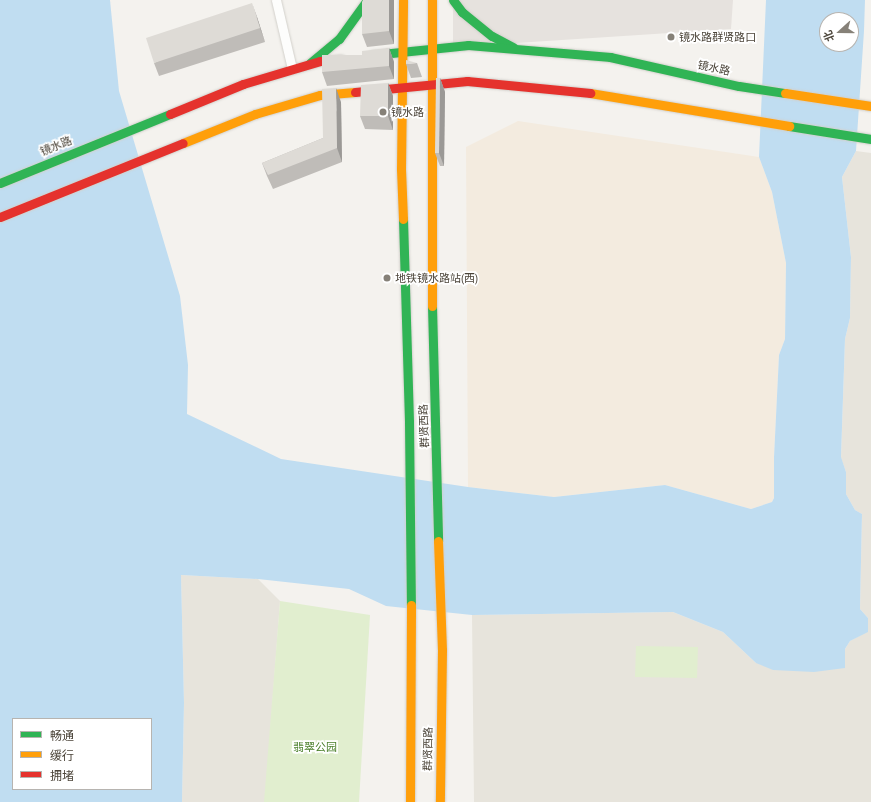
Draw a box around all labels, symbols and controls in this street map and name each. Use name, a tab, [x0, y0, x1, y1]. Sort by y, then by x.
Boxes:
north arrow	[819, 12, 859, 52]
text: 北	[820, 28, 837, 44]
place label: 镜水路群贤路口	[679, 30, 756, 44]
marker: 镜水路群贤路口	[666, 32, 676, 42]
street label: 镜水路	[696, 58, 732, 78]
place label: 镜水路	[391, 105, 424, 119]
marker: 镜水路	[378, 107, 388, 117]
street label: 镜水路	[38, 134, 74, 158]
place label: 地铁镜水路站(西)	[395, 271, 478, 285]
marker: 地铁镜水路站(西)	[382, 273, 392, 283]
street label: 群贤西路	[417, 404, 431, 448]
legend	[12, 718, 152, 790]
street label: 群贤西路	[421, 727, 435, 771]
text: 畅通	[50, 728, 74, 743]
park label: 翡翠公园	[293, 740, 337, 754]
text: 缓行	[50, 748, 74, 763]
text: 拥堵	[50, 768, 74, 783]

